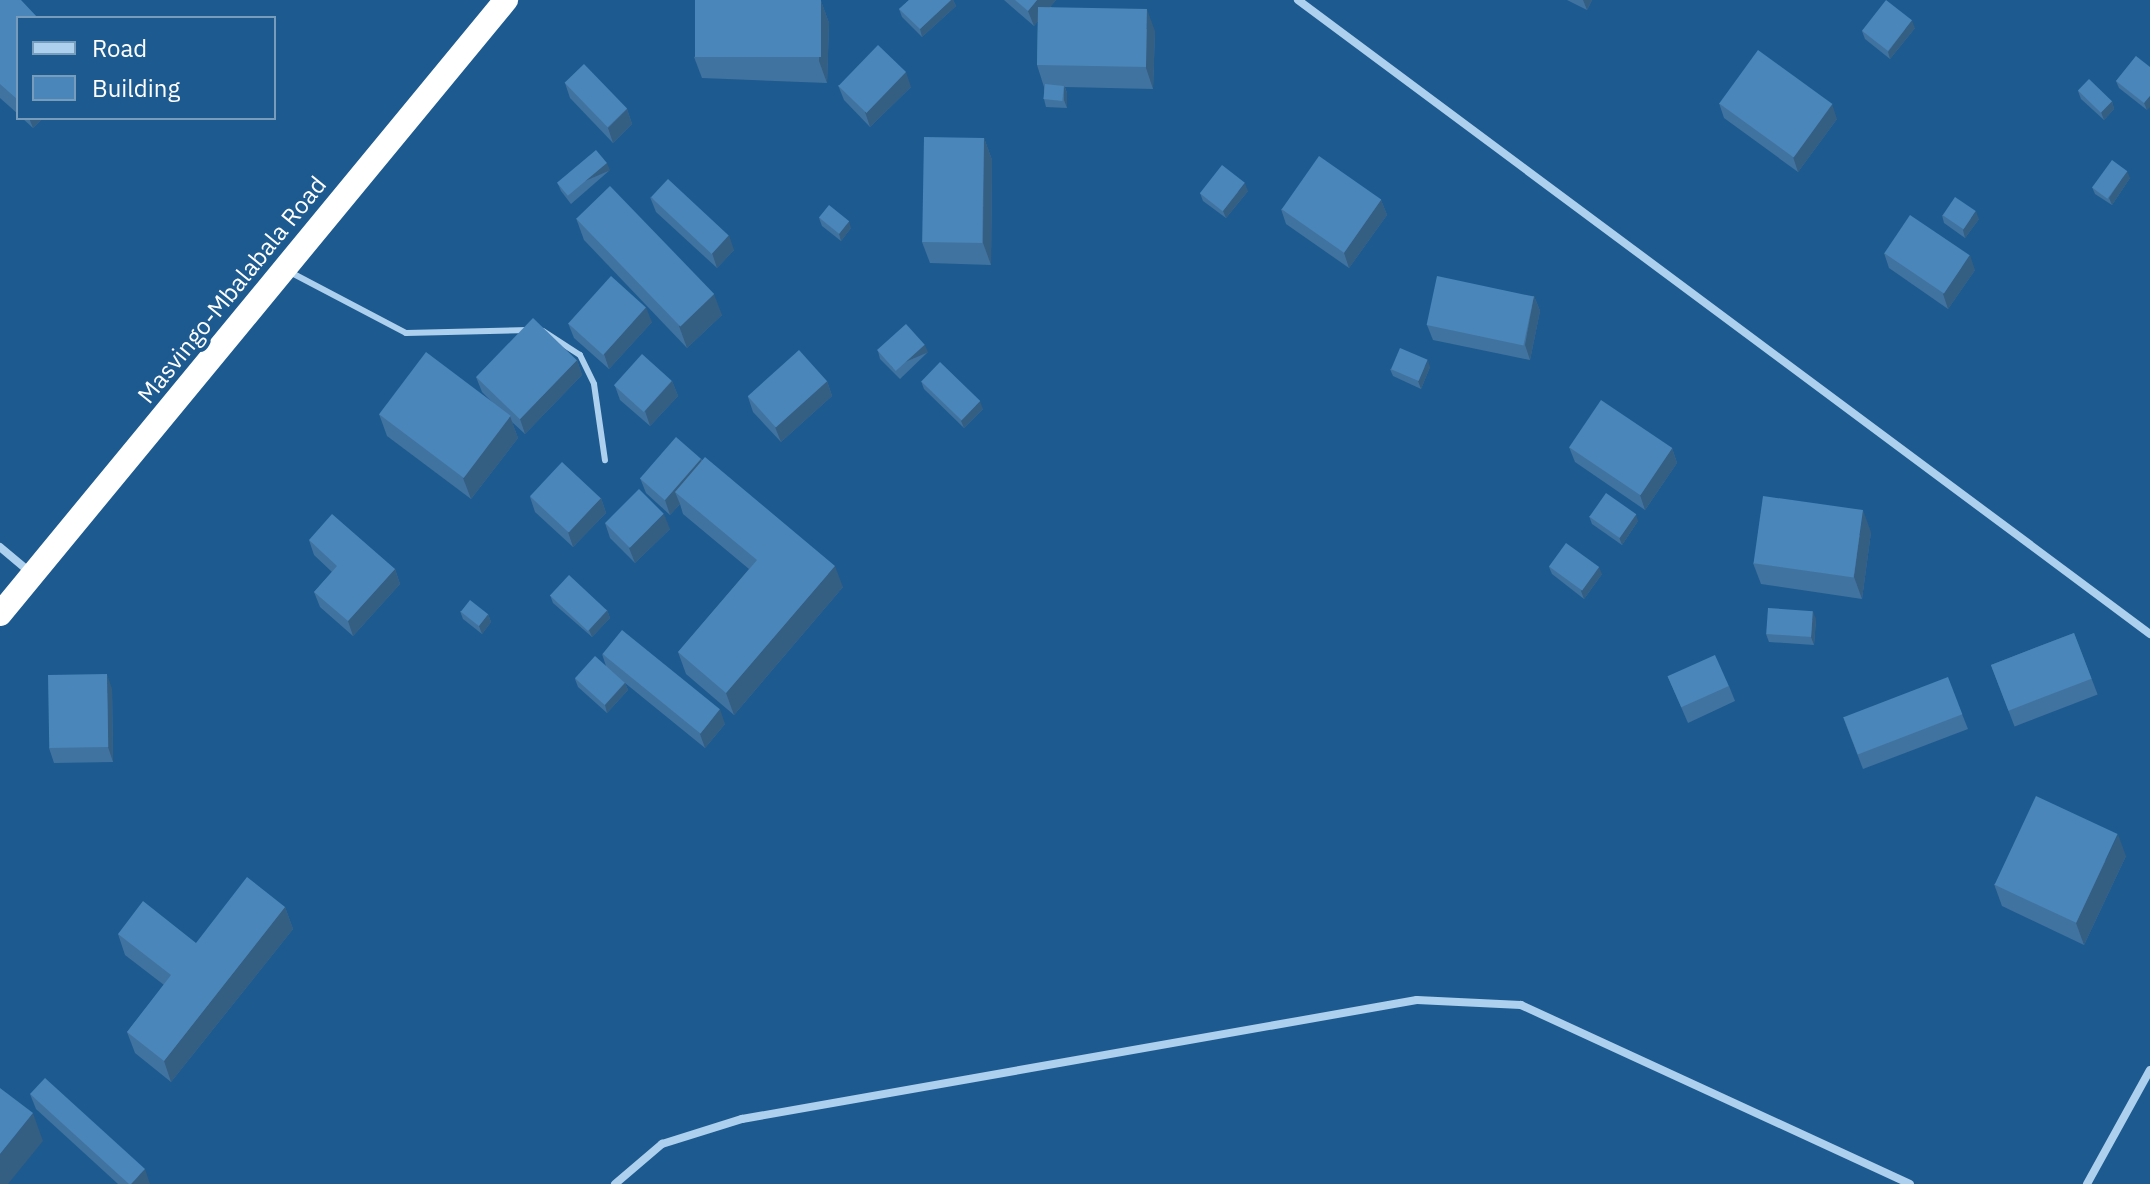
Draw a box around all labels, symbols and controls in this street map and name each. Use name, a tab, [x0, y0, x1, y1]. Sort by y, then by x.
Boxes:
legend	[16, 16, 276, 120]
text: Road	[92, 32, 147, 64]
text: Building	[92, 72, 180, 104]
street label: Masvingo-Mbalabala Road	[132, 171, 332, 409]

